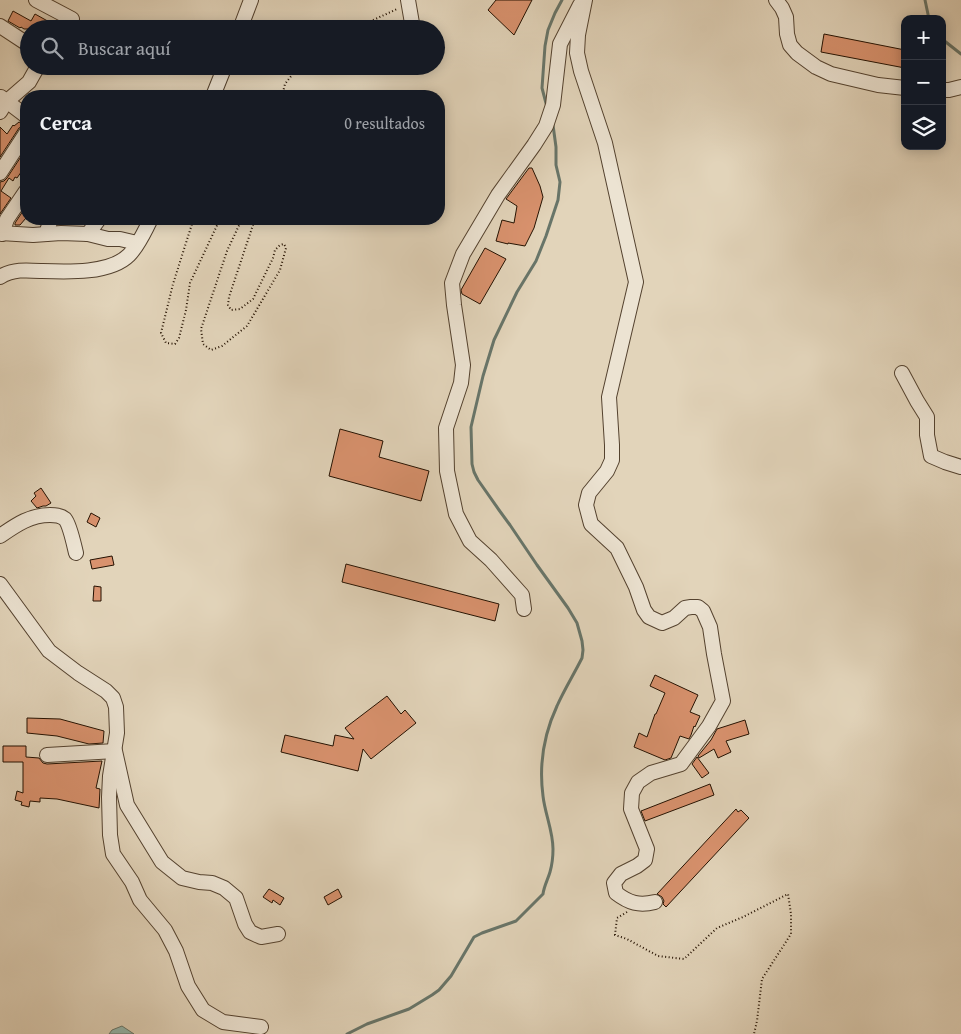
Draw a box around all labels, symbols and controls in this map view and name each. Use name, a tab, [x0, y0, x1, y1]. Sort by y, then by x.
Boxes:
map controls	[901, 15, 946, 150]
button: +	[901, 15, 946, 60]
search box	[20, 20, 445, 75]
icon: search	[38, 34, 66, 62]
text: Buscar aquí	[78, 34, 171, 62]
button: −	[901, 60, 946, 105]
button: layers	[901, 105, 946, 150]
text: Cerca	[40, 107, 92, 138]
text: 0 resultados	[344, 111, 425, 135]

